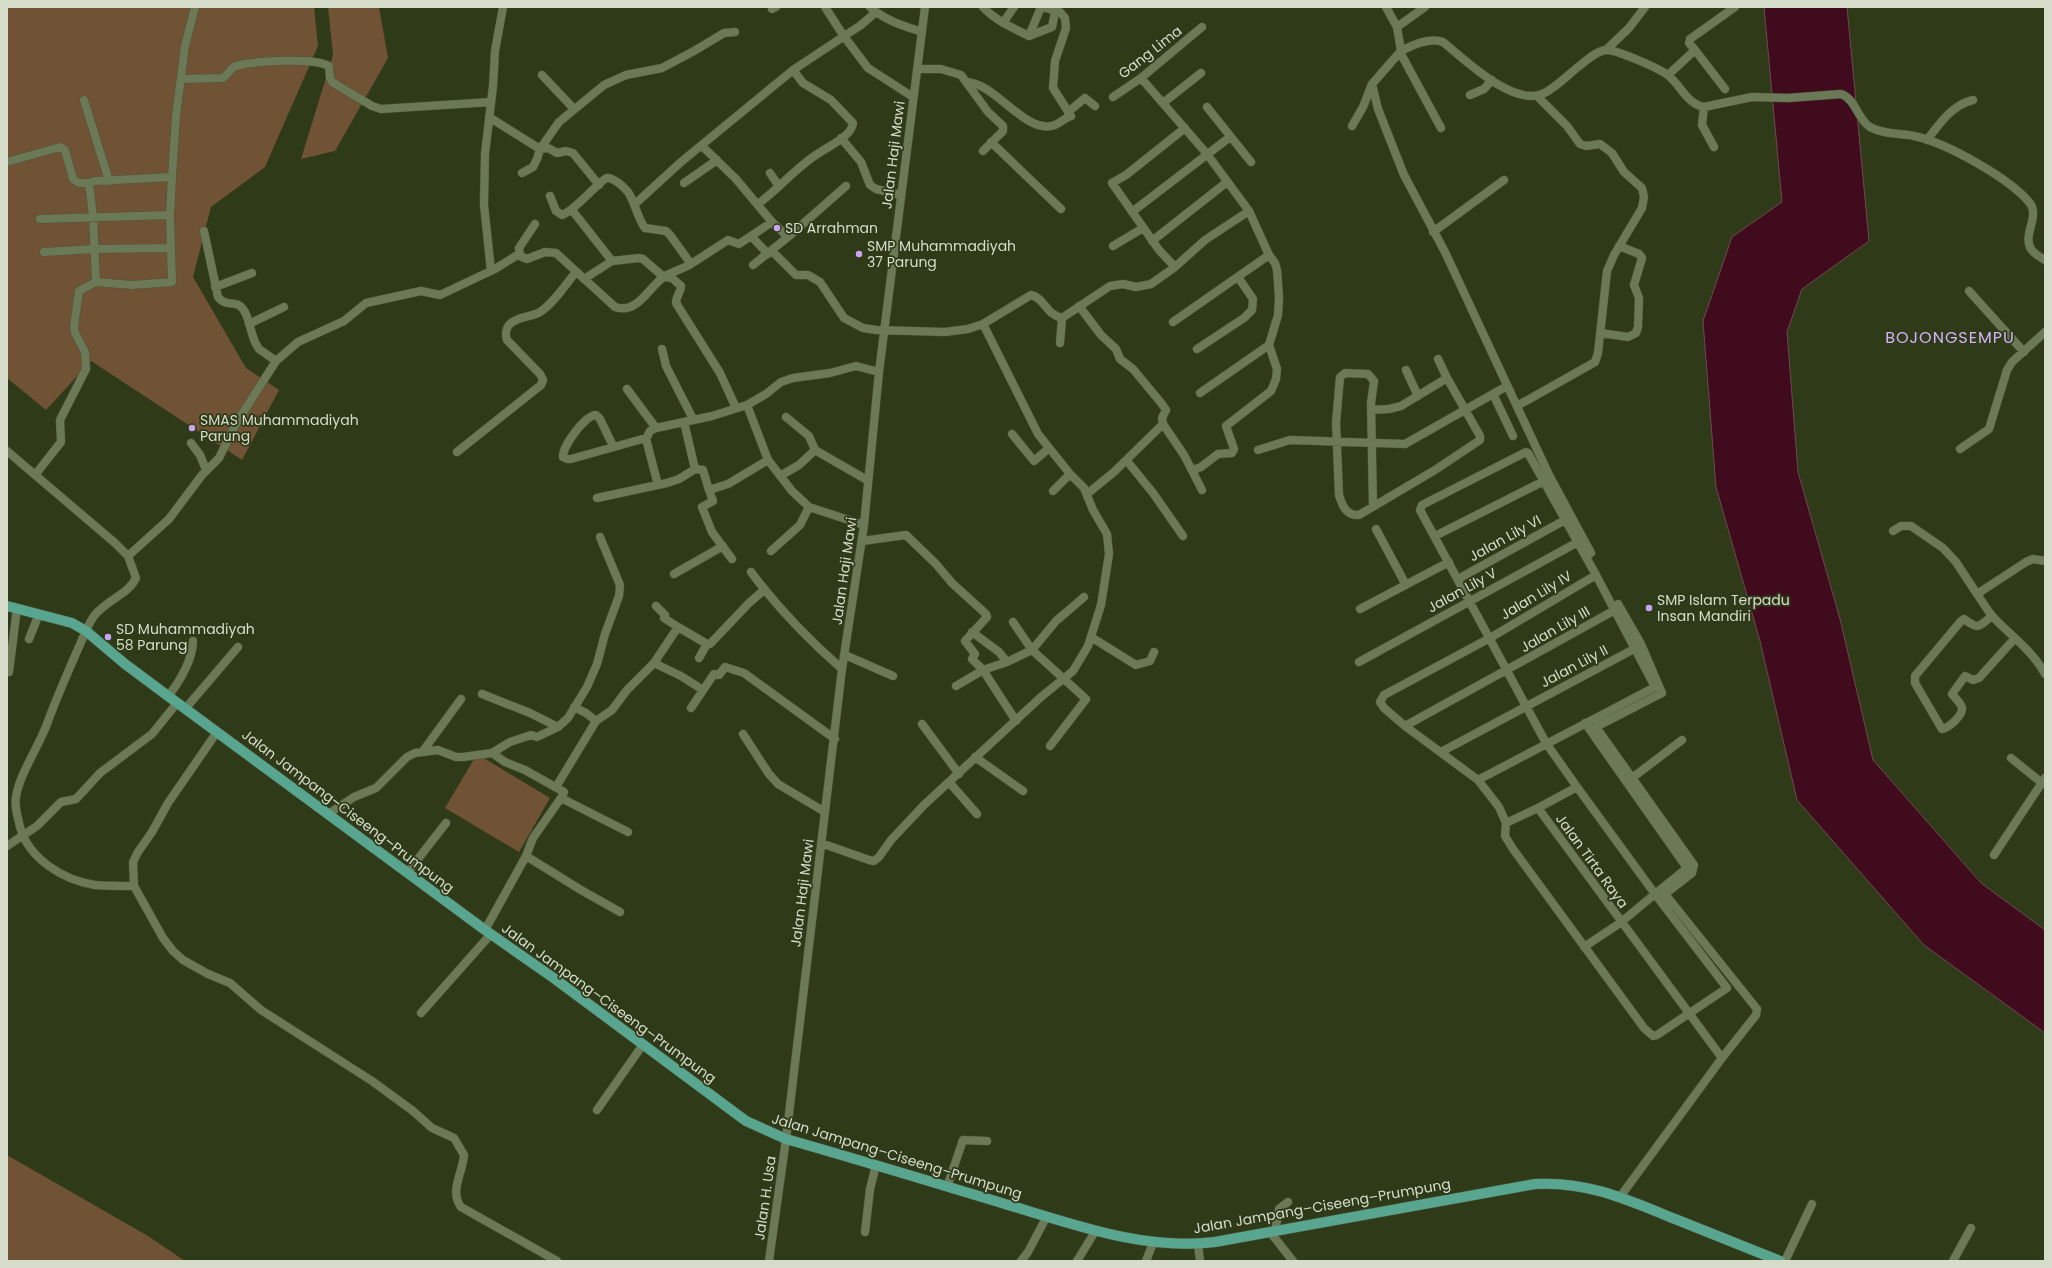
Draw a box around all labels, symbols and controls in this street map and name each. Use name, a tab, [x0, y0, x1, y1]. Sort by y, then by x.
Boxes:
street label: Gang Lima	[1114, 21, 1186, 83]
street label: Jalan Haji Mawi	[876, 100, 910, 210]
place label: SD Arrahman	[785, 218, 878, 238]
marker: SD Arrahman	[772, 223, 782, 233]
place label: SMP Muhammadiyah 37 Parung	[867, 236, 1016, 272]
marker: SMP Muhammadiyah 37 Parung	[854, 249, 864, 259]
district label: BOJONGSEMPU	[1885, 326, 2015, 349]
place label: SMAS Muhammadiyah Parung	[200, 410, 359, 446]
marker: SMAS Muhammadiyah Parung	[187, 423, 197, 433]
street label: Jalan Lily VI	[1465, 510, 1545, 566]
street label: Jalan Haji Mawi	[827, 516, 861, 626]
street label: Jalan Lily V	[1424, 562, 1501, 617]
street label: Jalan Lily IV	[1497, 566, 1576, 624]
place label: SMP Islam Terpadu Insan Mandiri	[1657, 590, 1790, 626]
street label: Jalan Lily III	[1516, 601, 1594, 657]
marker: SMP Islam Terpadu Insan Mandiri	[1644, 603, 1654, 613]
place label: SD Muhammadiyah 58 Parung	[116, 619, 255, 655]
marker: SD Muhammadiyah 58 Parung	[103, 632, 113, 642]
street label: Jalan Lily II	[1537, 640, 1611, 692]
street label: Jalan Jampang–Ciseeng–Prumpung	[238, 724, 458, 898]
street label: Jalan Tirta Raya	[1551, 810, 1633, 912]
street label: Jalan Haji Mawi	[785, 838, 819, 948]
street label: Jalan Jampang–Ciseeng–Prumpung	[498, 918, 720, 1088]
street label: Jalan Jampang–Ciseeng–Prumpung	[769, 1108, 1025, 1204]
street label: Jalan H. Usa	[749, 1154, 781, 1242]
street label: Jalan Jampang–Ciseeng–Prumpung	[1192, 1173, 1452, 1239]

